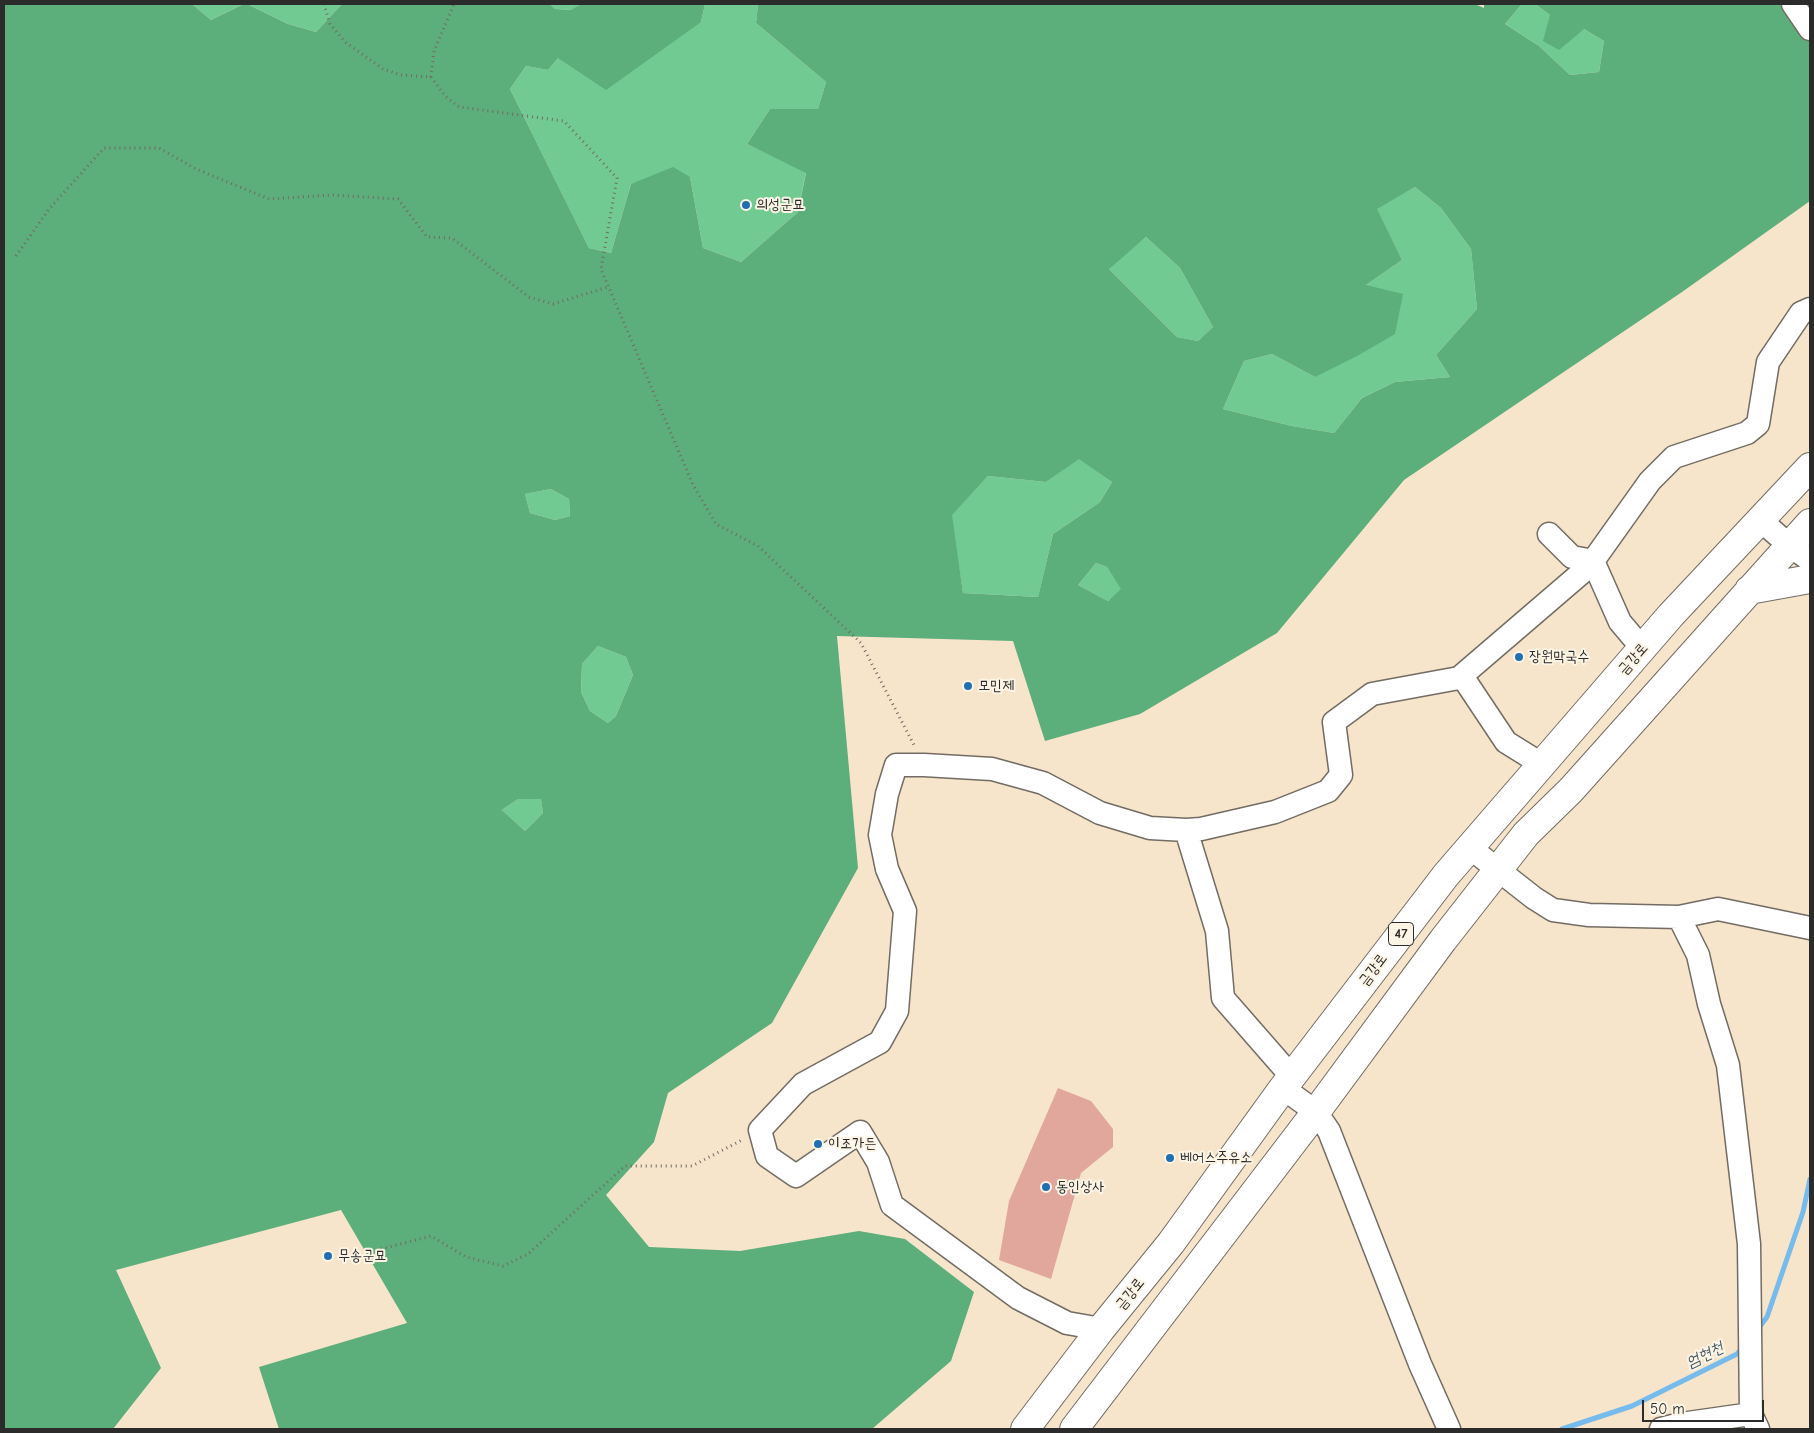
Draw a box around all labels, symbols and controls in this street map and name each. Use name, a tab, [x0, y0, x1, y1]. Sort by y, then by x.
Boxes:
place label: 의성군묘	[756, 196, 804, 214]
marker: 의성군묘	[740, 199, 752, 211]
street label: 금강로	[1614, 639, 1652, 679]
place label: 장원막국수	[1529, 648, 1589, 666]
marker: 장원막국수	[1513, 651, 1525, 663]
place label: 모민제	[978, 677, 1014, 695]
marker: 모민제	[962, 680, 974, 692]
road number: 47	[1388, 922, 1414, 946]
street label: 금강로	[1355, 950, 1391, 990]
place label: 이조가든	[828, 1135, 876, 1153]
marker: 이조가든	[812, 1138, 824, 1150]
place label: 베어스주유소	[1180, 1149, 1252, 1167]
marker: 베어스주유소	[1164, 1152, 1176, 1164]
place label: 동인상사	[1056, 1178, 1104, 1196]
marker: 동인상사	[1040, 1181, 1052, 1193]
place label: 무송군묘	[338, 1247, 386, 1265]
marker: 무송군묘	[322, 1250, 334, 1262]
street label: 금강로	[1112, 1274, 1148, 1314]
water label: 엄현천	[1683, 1338, 1727, 1372]
scale bar	[1644, 1390, 1766, 1422]
text: 50 m	[1650, 1400, 1685, 1418]

